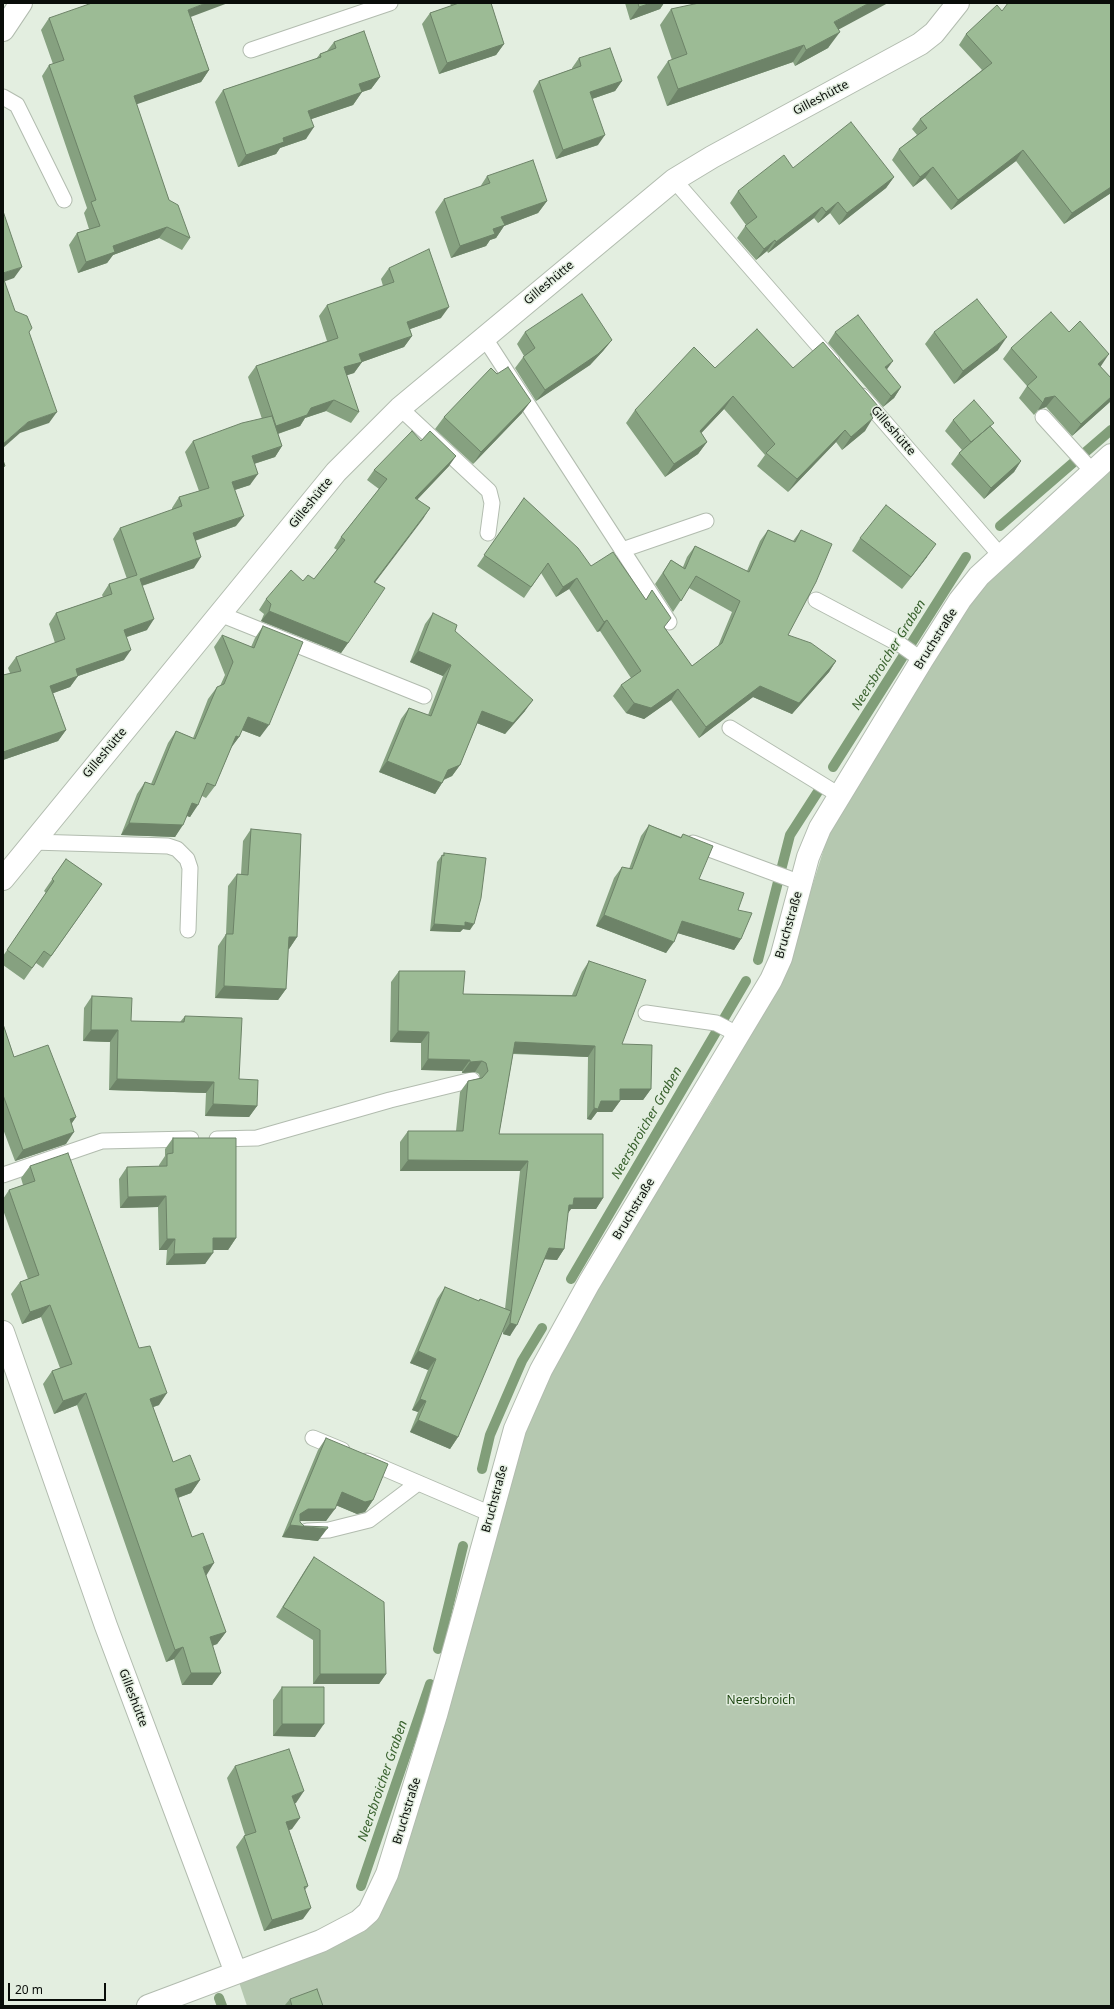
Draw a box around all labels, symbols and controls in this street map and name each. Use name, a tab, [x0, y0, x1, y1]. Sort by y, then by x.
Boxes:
street label: Gilleshütte	[791, 77, 851, 119]
street label: Gilleshütte	[521, 258, 577, 308]
street label: Gilleshütte	[868, 403, 918, 459]
street label: Gilleshütte	[286, 475, 336, 531]
water label: Neersbroicher Graben	[849, 597, 929, 713]
street label: Bruchstraße	[912, 606, 960, 672]
street label: Gilleshütte	[80, 725, 130, 781]
street label: Bruchstraße	[773, 890, 805, 960]
water label: Neersbroicher Graben	[608, 1064, 686, 1182]
street label: Bruchstraße	[610, 1176, 658, 1242]
street label: Bruchstraße	[479, 1464, 511, 1534]
street label: Gilleshütte	[115, 1667, 151, 1729]
park label: Neersbroich	[727, 1694, 795, 1708]
water label: Neersbroicher Graben	[355, 1718, 411, 1844]
street label: Bruchstraße	[390, 1776, 424, 1846]
scale bar	[10, 1975, 108, 2001]
text: 20 m	[15, 1981, 43, 1998]

